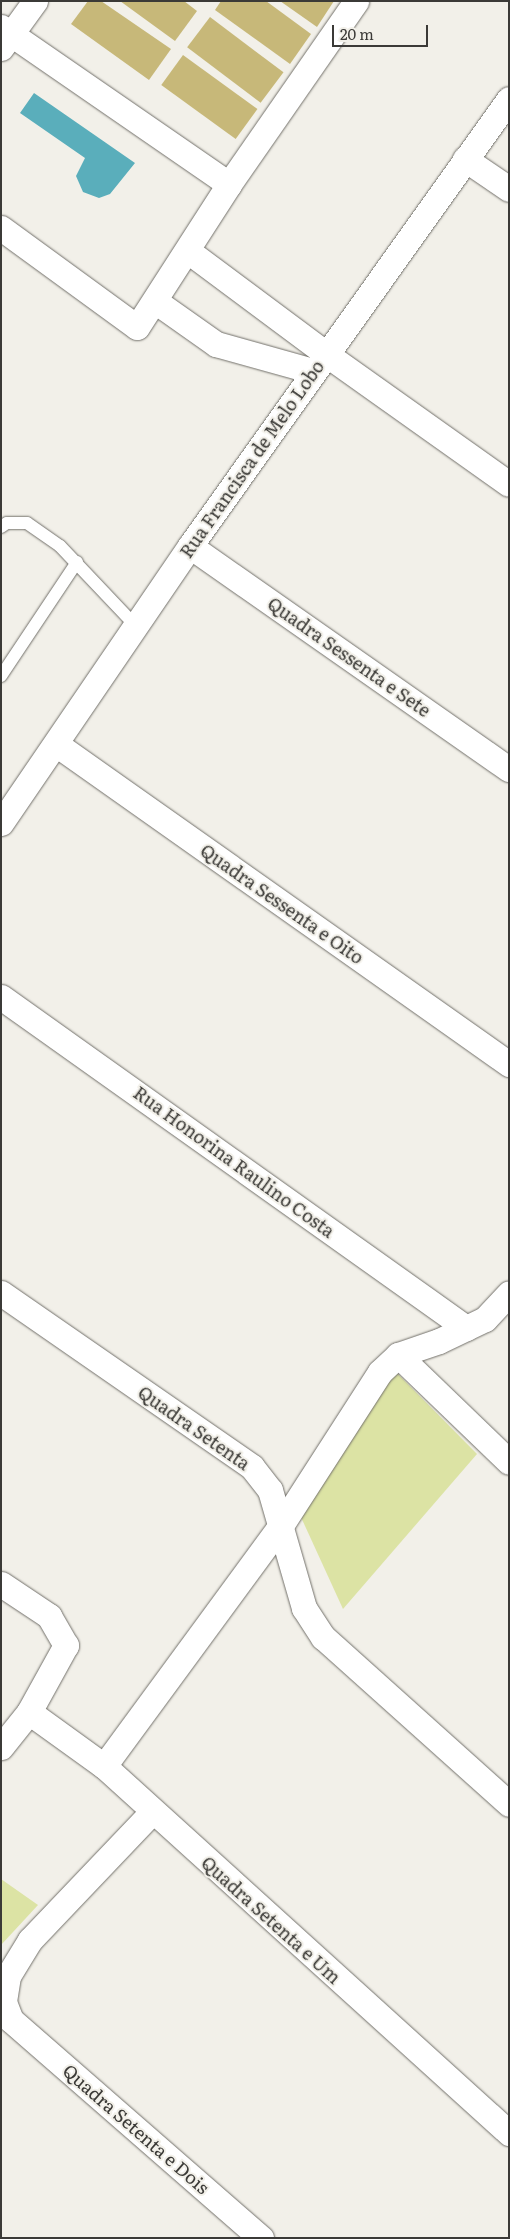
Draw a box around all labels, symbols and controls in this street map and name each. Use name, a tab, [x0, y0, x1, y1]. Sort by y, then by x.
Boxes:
scale bar	[335, 15, 431, 47]
text: 20 m	[340, 22, 374, 45]
street label: Rua Francisca de Melo Lobo	[175, 356, 329, 562]
street label: Quadra Sessenta e Sete	[263, 593, 435, 721]
street label: Quadra Sessenta e Oito	[196, 839, 368, 969]
street label: Rua Honorina Raulino Costa	[129, 1082, 339, 1242]
street label: Quadra Setenta	[134, 1381, 254, 1475]
street label: Quadra Setenta e Um	[197, 1852, 345, 1988]
street label: Quadra Setenta e Dois	[58, 2060, 214, 2198]

